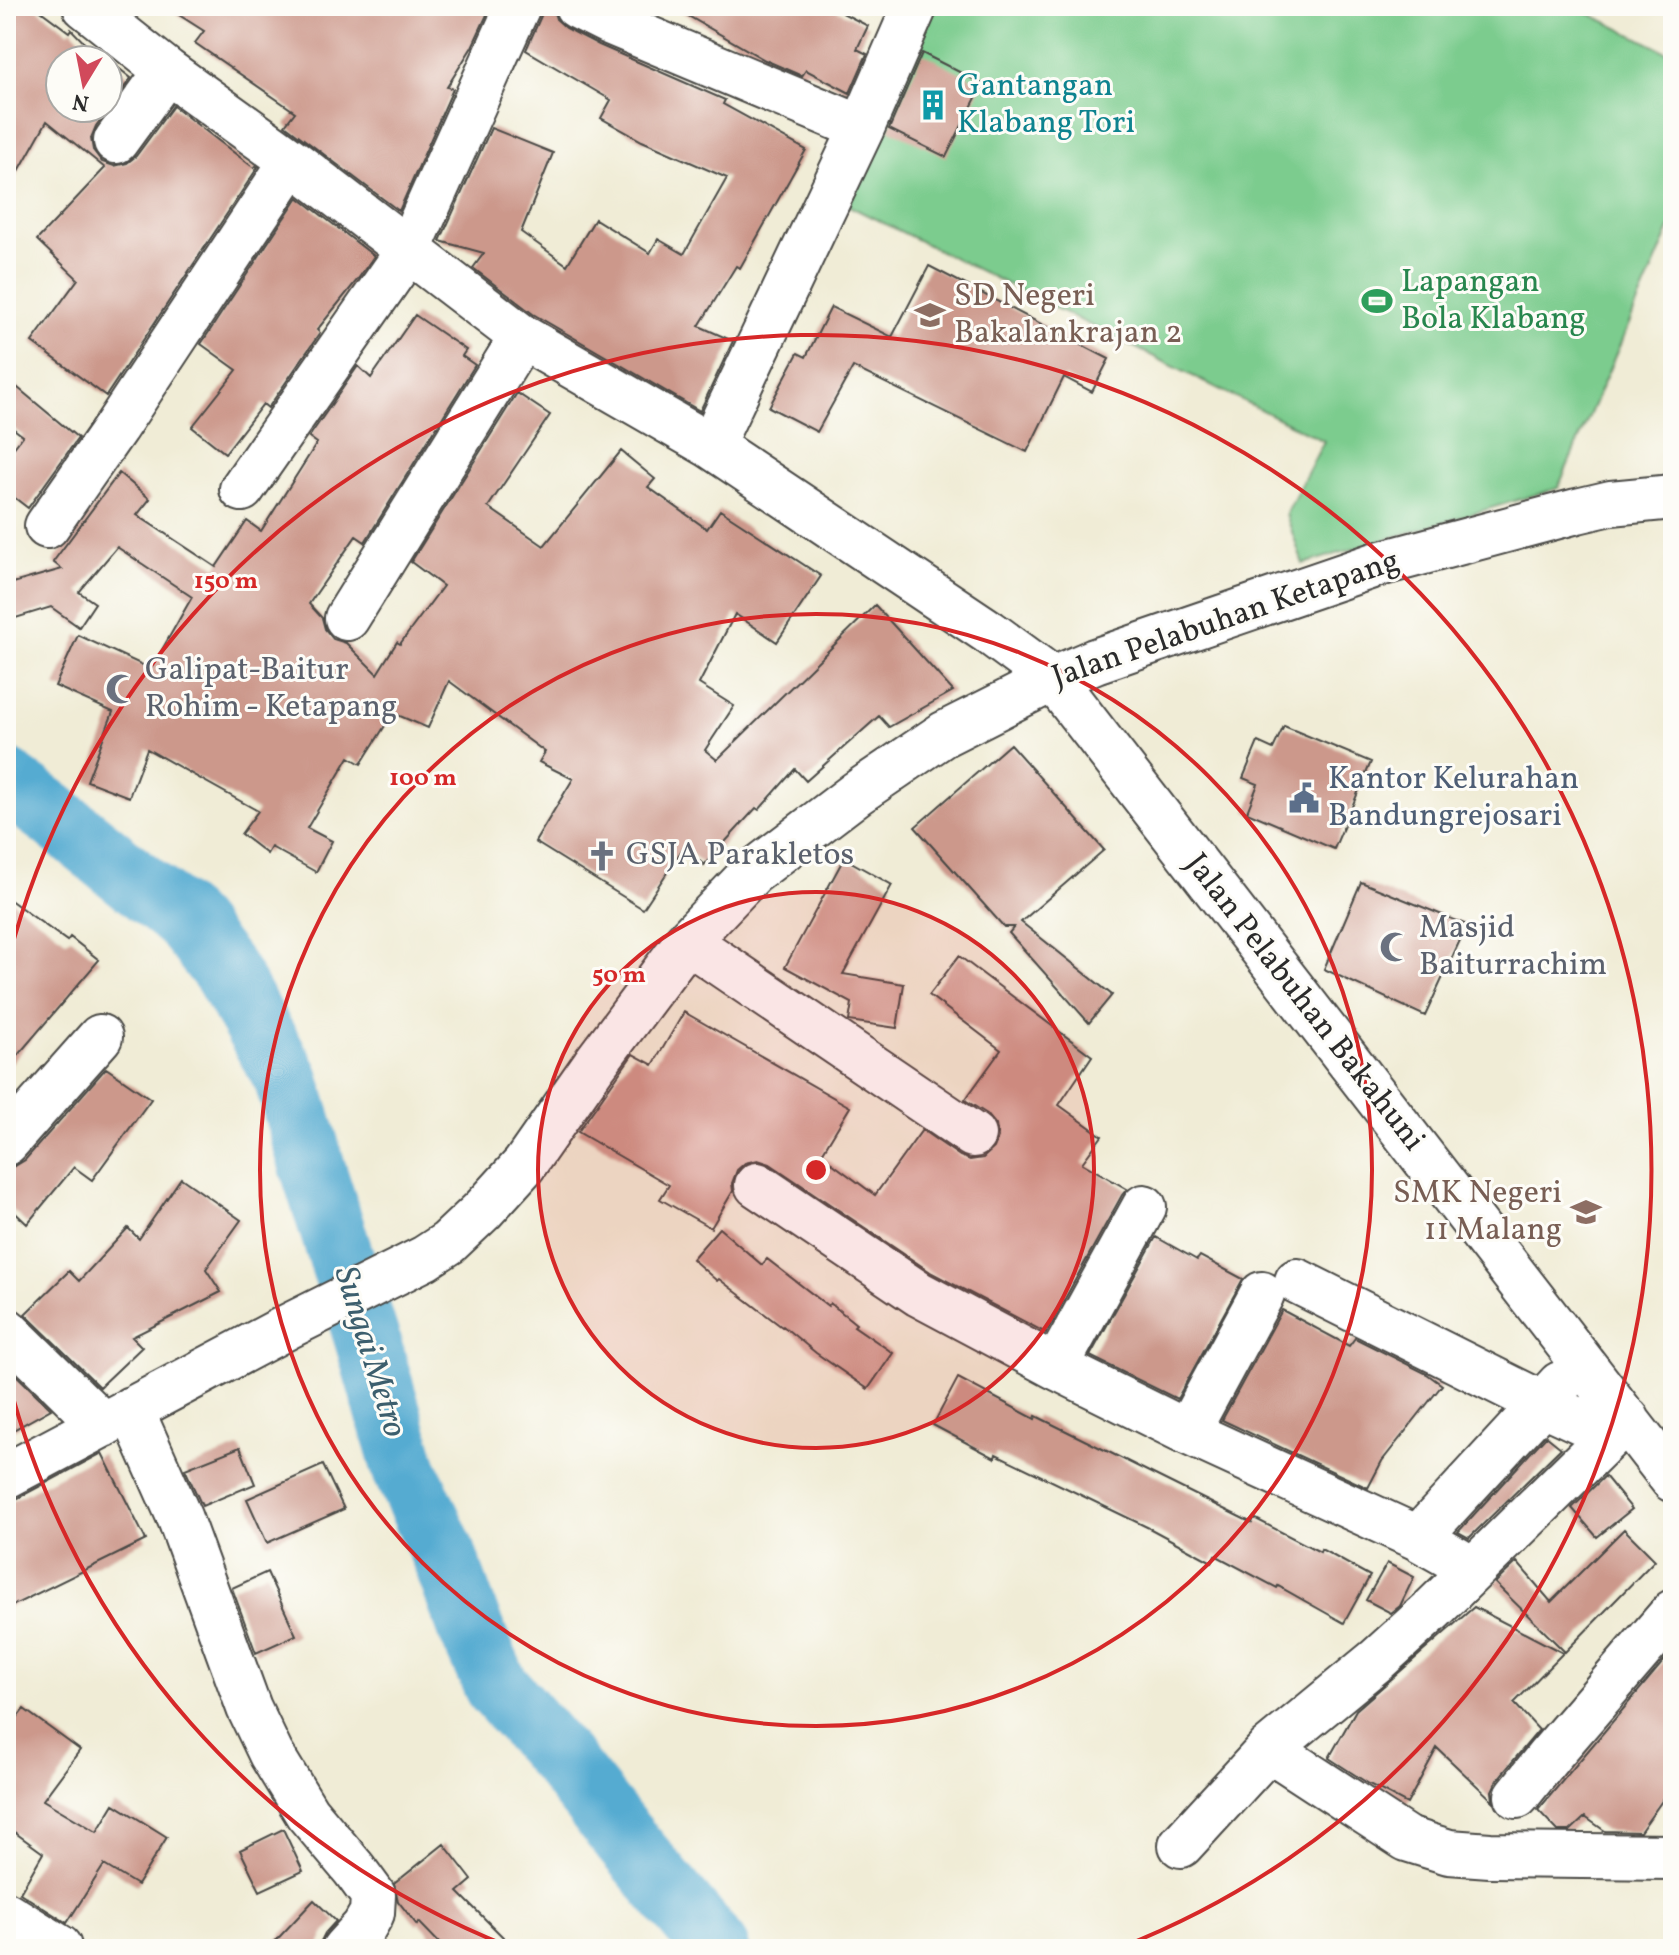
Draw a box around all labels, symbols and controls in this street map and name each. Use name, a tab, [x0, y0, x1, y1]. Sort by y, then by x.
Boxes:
north arrow	[44, 44, 124, 124]
place label: Gantangan Klabang Tori	[957, 65, 1135, 146]
text: N	[70, 85, 92, 118]
building icon: Gantangan Klabang Tori	[916, 88, 950, 122]
place label: Lapangan Bola Klabang	[1401, 261, 1586, 342]
place label: SD Negeri Bakalankrajan 2	[954, 275, 1182, 356]
sports icon: Lapangan Bola Klabang	[1360, 284, 1394, 318]
school or university icon: SD Negeri Bakalankrajan 2	[913, 298, 947, 332]
street label: Jalan Pelabuhan Ketapang	[1046, 540, 1406, 700]
text: 150 m	[194, 565, 258, 599]
place label: Galipat-Baitur Rohim - Ketapang	[145, 649, 397, 730]
mosque icon: Galipat-Baitur Rohim - Ketapang	[104, 672, 138, 706]
place label: Kantor Kelurahan Bandungrejosari	[1328, 758, 1579, 839]
text: 100 m	[389, 762, 457, 796]
public building icon: Kantor Kelurahan Bandungrejosari	[1287, 781, 1321, 815]
place label: GSJA Parakletos	[626, 834, 854, 878]
church icon: GSJA Parakletos	[585, 839, 619, 873]
street label: Jalan Pelabuhan Bakahuni	[1174, 845, 1434, 1161]
place label: Masjid Baiturrachim	[1419, 907, 1607, 988]
mosque icon: Masjid Baiturrachim	[1378, 930, 1412, 964]
text: 50 m	[592, 959, 646, 993]
centre of rings	[802, 1156, 830, 1184]
place label: SMK Negeri 11 Malang	[1393, 1172, 1562, 1253]
school or university icon: SMK Negeri 11 Malang	[1569, 1195, 1603, 1229]
water label: Sungai Metro	[321, 1261, 417, 1443]

